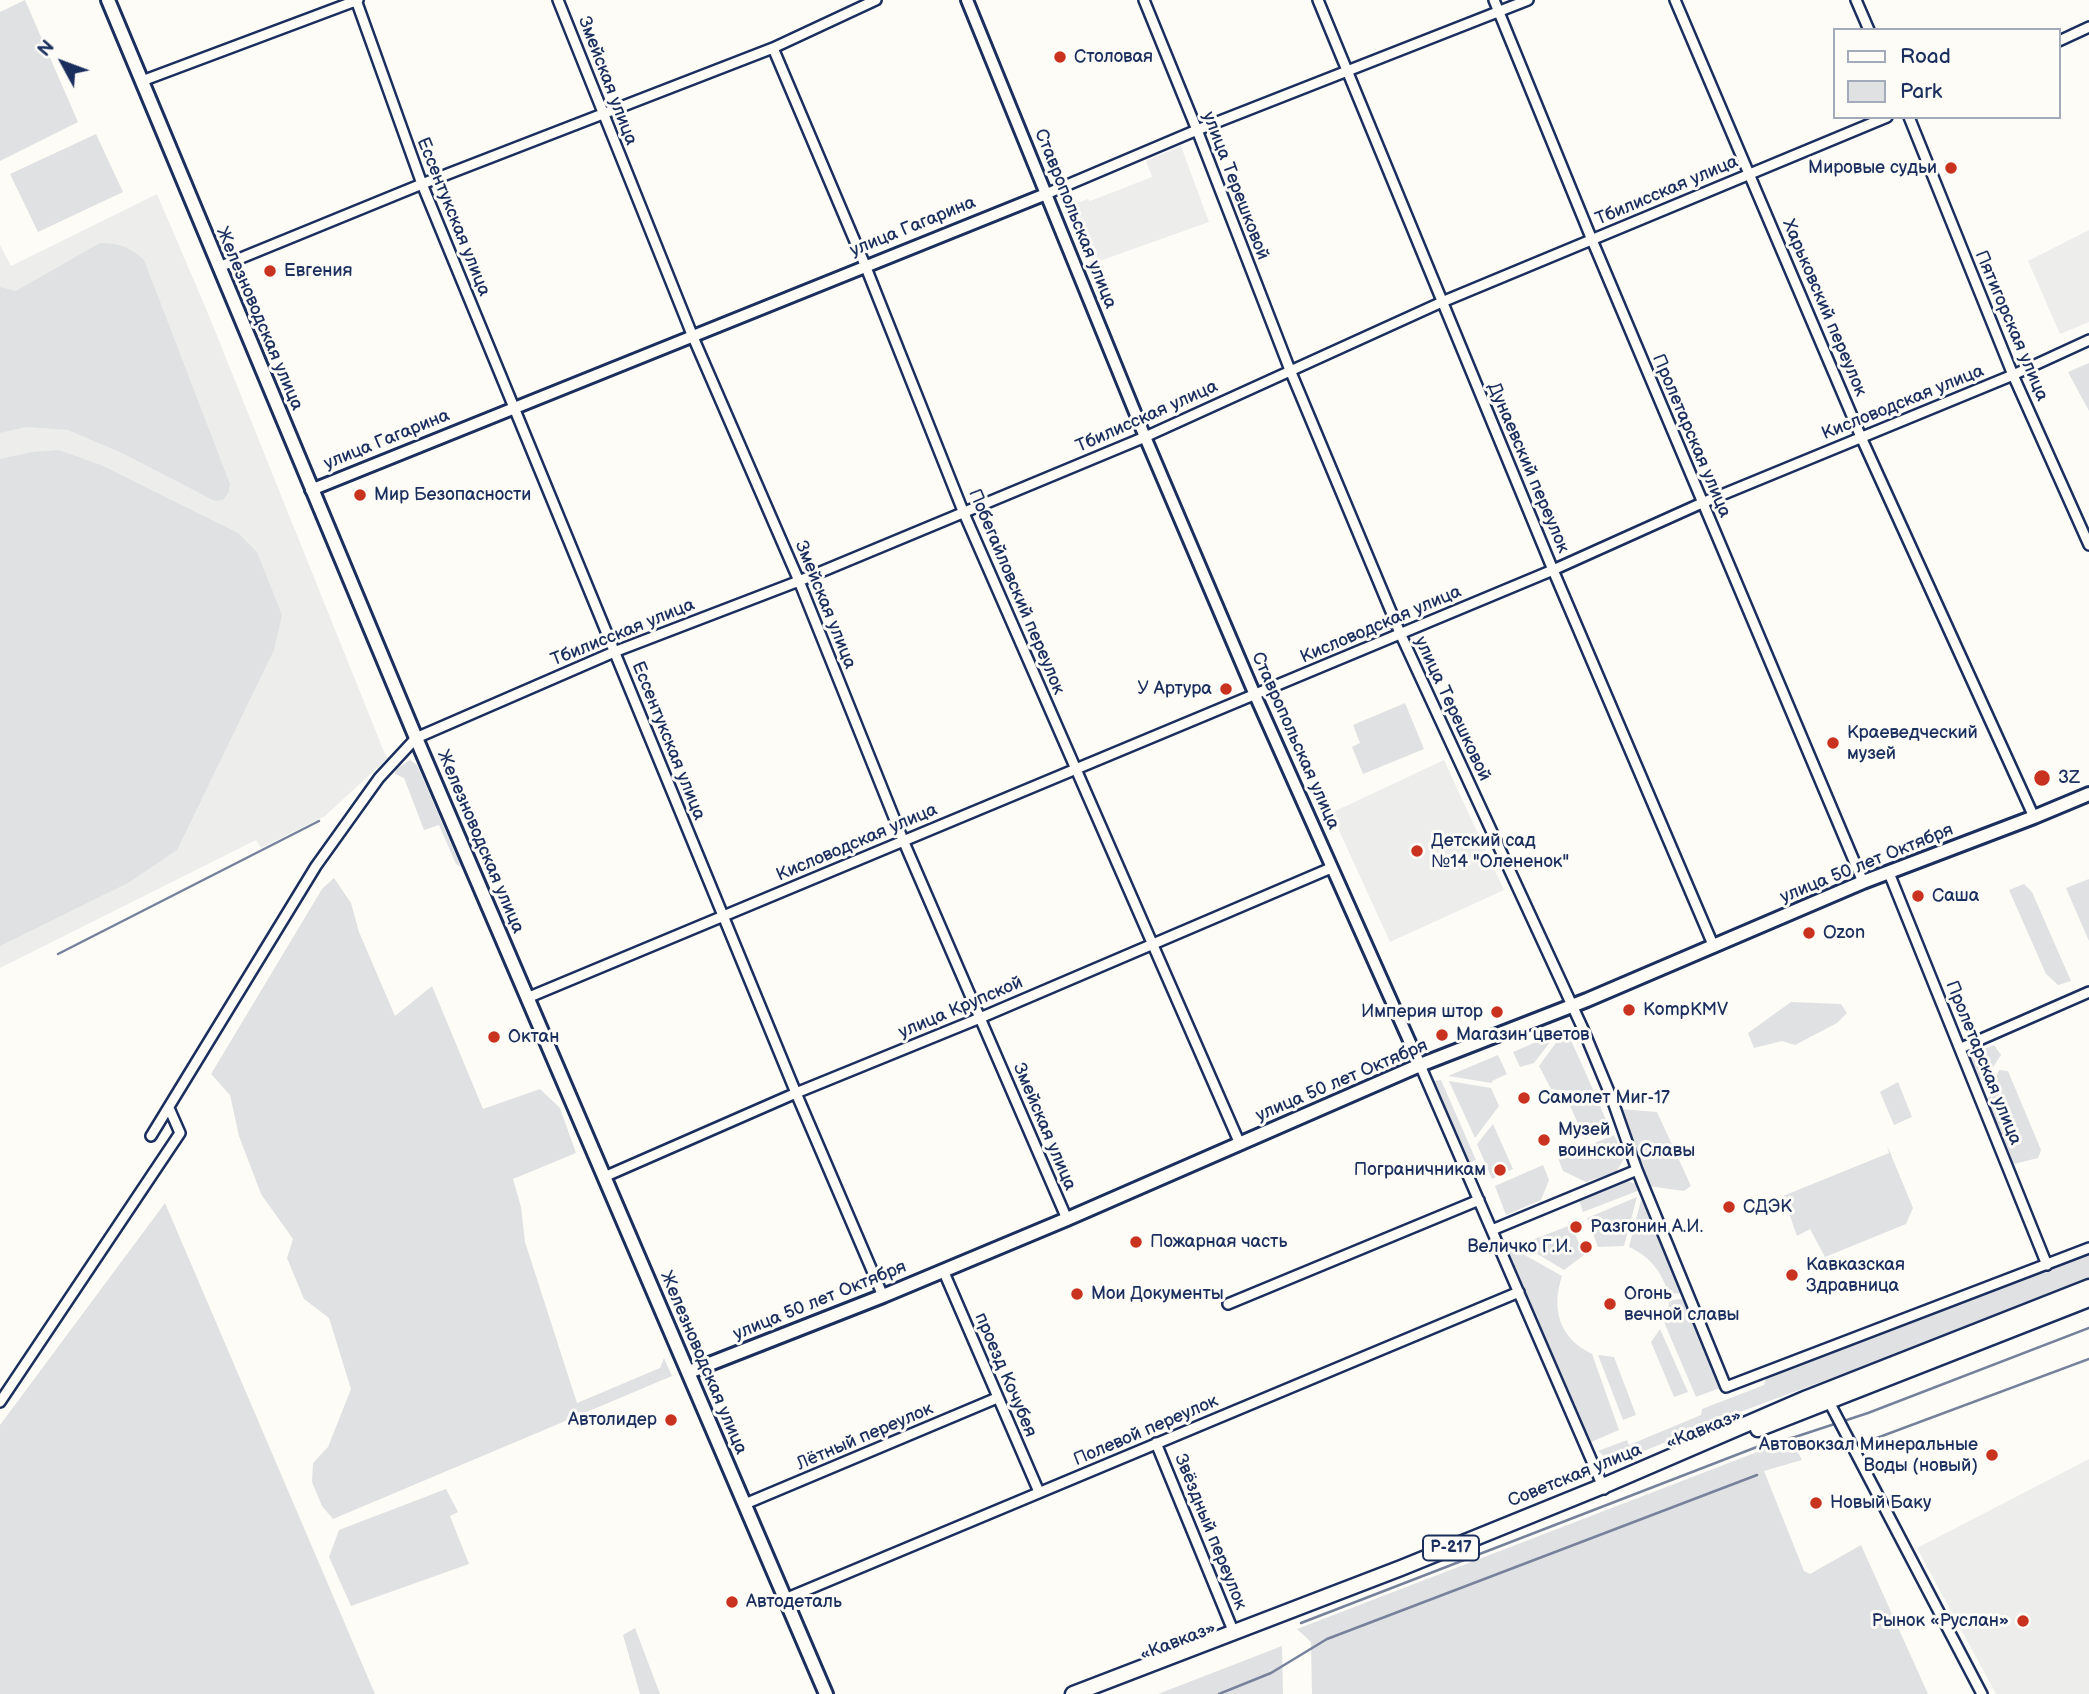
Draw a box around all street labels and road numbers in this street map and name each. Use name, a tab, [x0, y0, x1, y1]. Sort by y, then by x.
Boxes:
street label: Змейская улица	[573, 14, 641, 148]
street label: улица Терешковой	[1197, 109, 1273, 263]
street label: Ставропольская улица	[1029, 126, 1121, 312]
street label: Ессентукская улица	[411, 135, 495, 299]
street label: Тбилисская улица	[1592, 151, 1742, 231]
street label: улица Гагарина	[847, 192, 979, 262]
street label: Харьковский переулок	[1777, 216, 1871, 400]
street label: Железноводская улица	[211, 224, 307, 414]
street label: Пятигорская улица	[1970, 247, 2052, 405]
street label: Пролетарская улица	[1647, 351, 1735, 521]
street label: Кисловодская улица	[1819, 361, 1987, 445]
street label: Тбилисская улица	[1073, 376, 1221, 458]
street label: Дунаевский переулок	[1482, 380, 1574, 556]
street label: улица Гагарина	[321, 405, 453, 475]
street label: Побегайловский переулок	[963, 486, 1069, 698]
street label: Змейская улица	[789, 538, 861, 672]
street label: Кисловодская улица	[1297, 581, 1465, 669]
street label: Тбилисская улица	[548, 594, 698, 672]
street label: улица Терешковой	[1409, 633, 1495, 785]
street label: Ставропольская улица	[1246, 649, 1344, 833]
street label: Ессентукская улица	[626, 659, 710, 823]
street label: Железноводская улица	[432, 747, 528, 937]
street label: Кисловодская улица	[773, 799, 941, 887]
street label: улица 50 лет Октября	[1777, 819, 1957, 909]
street label: улица Крупской	[896, 972, 1026, 1044]
street label: Пролетарская улица	[1940, 978, 2026, 1148]
street label: улица 50 лет Октября	[1253, 1035, 1431, 1127]
street label: Змейская улица	[1007, 1060, 1081, 1194]
street label: улица 50 лет Октября	[730, 1256, 910, 1346]
street label: Железноводская улица	[655, 1268, 751, 1458]
street label: проезд Кочубея	[969, 1310, 1041, 1440]
street label: Полевой переулок	[1070, 1391, 1222, 1471]
street label: Лётный переулок	[794, 1399, 936, 1475]
street label: «Кавказ»	[1663, 1405, 1745, 1455]
street label: Советская улица	[1505, 1439, 1645, 1513]
street label: Звёздный переулок	[1169, 1451, 1251, 1613]
road number: Р-217	[1423, 1536, 1479, 1560]
street label: «Кавказ»	[1137, 1618, 1219, 1666]

